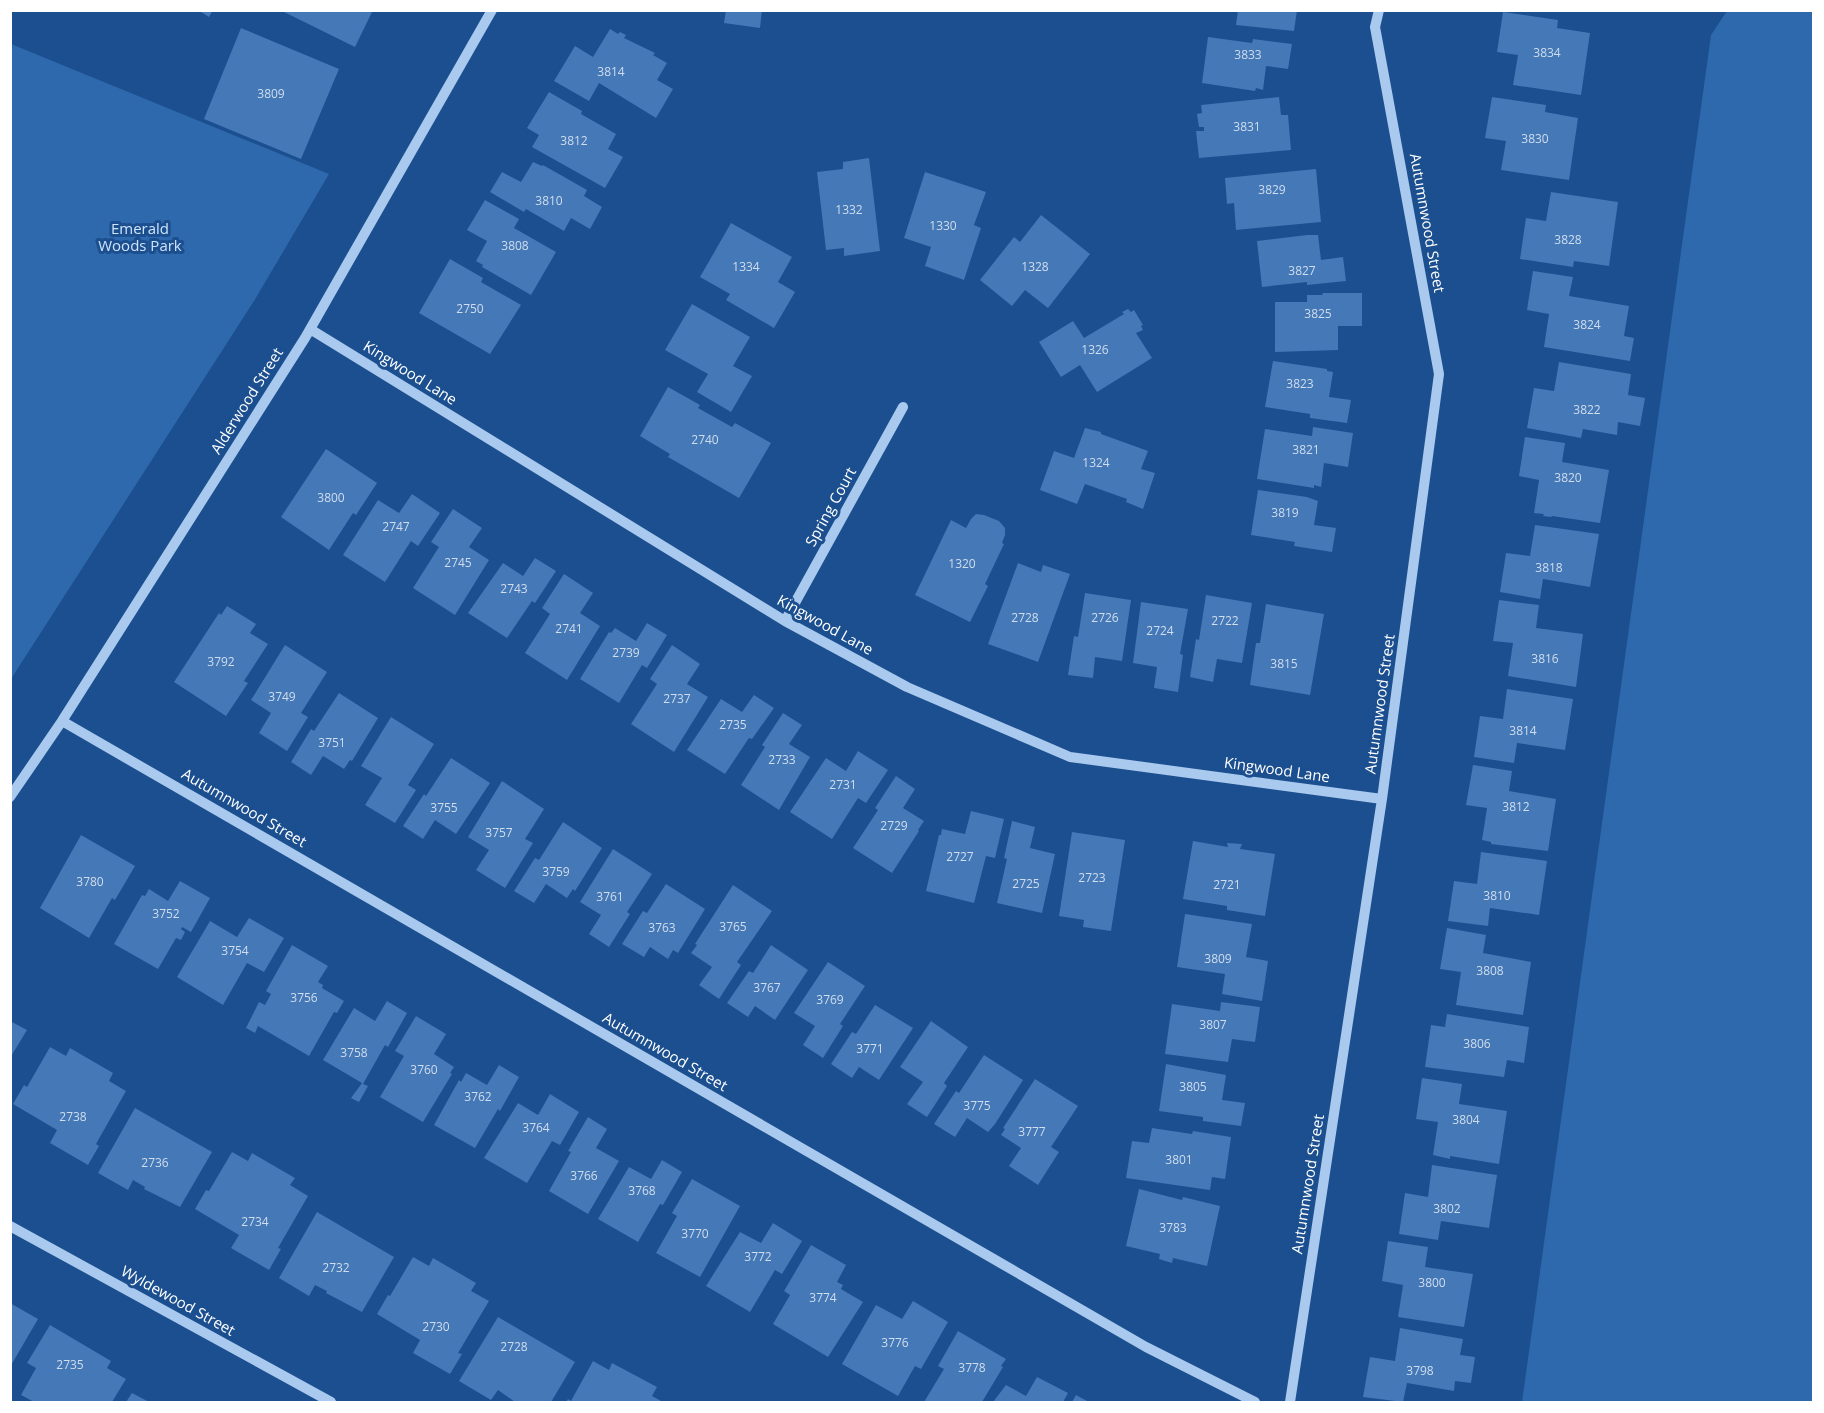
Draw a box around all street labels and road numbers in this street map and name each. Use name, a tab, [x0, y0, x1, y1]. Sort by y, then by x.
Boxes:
street label: Autumnwood Street	[1406, 152, 1450, 294]
street label: Kingwood Lane	[360, 335, 461, 409]
street label: Alderwood Street	[205, 344, 287, 457]
street label: Spring Court	[800, 463, 860, 550]
street label: Kingwood Lane	[774, 589, 877, 659]
street label: Autumnwood Street	[1359, 633, 1399, 775]
street label: Kingwood Lane	[1223, 752, 1331, 786]
street label: Autumnwood Street	[178, 763, 311, 851]
street label: Autumnwood Street	[599, 1007, 732, 1095]
street label: Autumnwood Street	[1286, 1113, 1328, 1255]
street label: Wyldewood Street	[118, 1260, 239, 1340]

